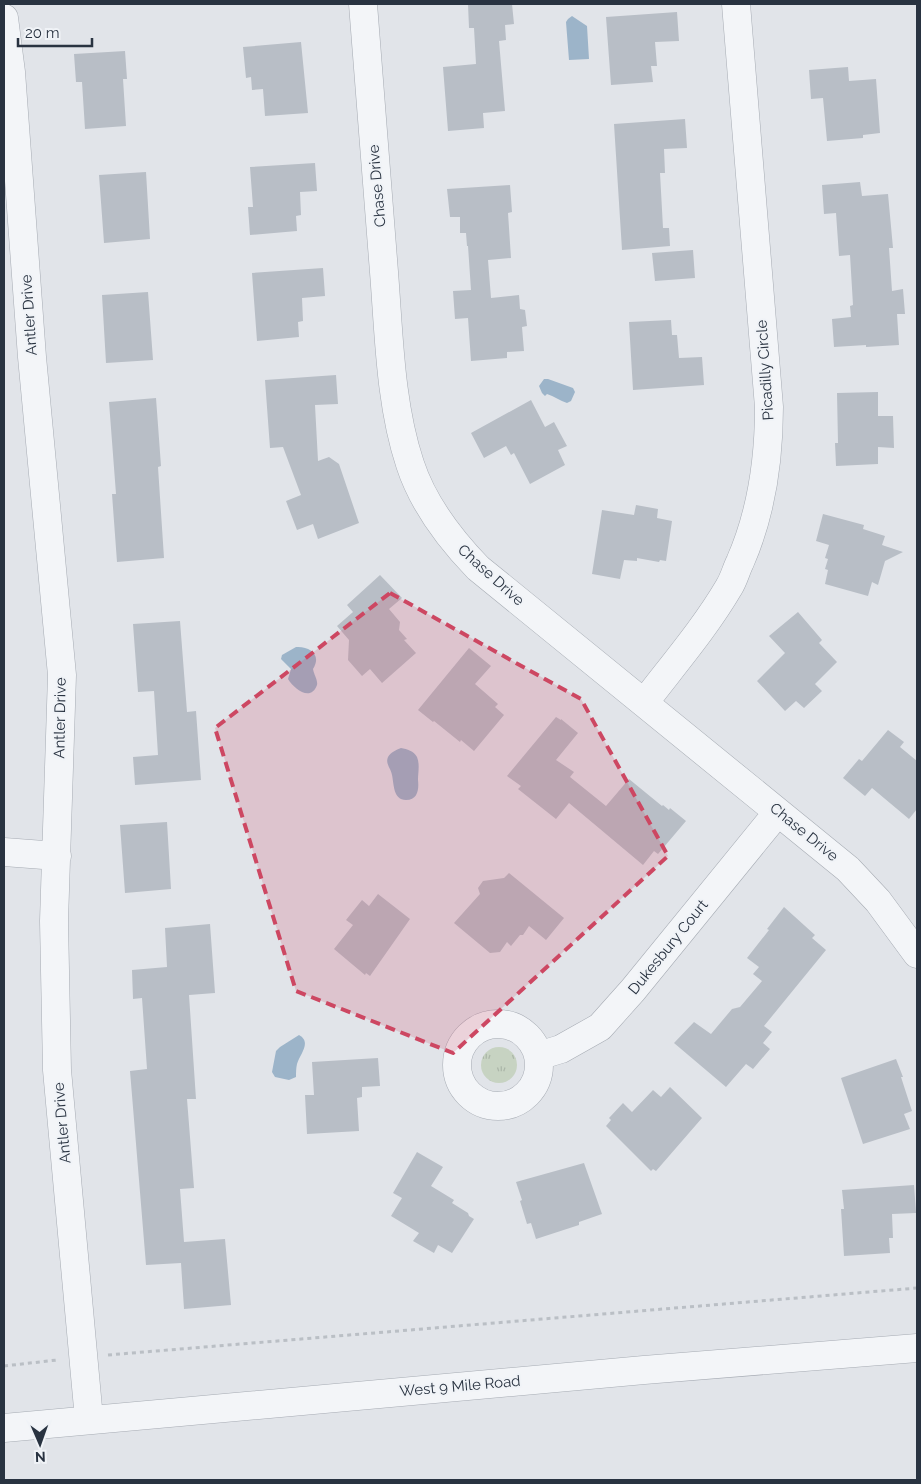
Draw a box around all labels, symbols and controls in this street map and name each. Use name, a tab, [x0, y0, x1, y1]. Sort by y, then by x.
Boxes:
scale bar	[18, 15, 91, 47]
text: 20 m	[25, 24, 60, 42]
street label: Chase Drive	[364, 144, 390, 228]
street label: Antler Drive	[17, 274, 41, 356]
street label: Picadilly Circle	[752, 319, 777, 421]
street label: Chase Drive	[454, 541, 528, 610]
street label: Antler Drive	[50, 677, 70, 759]
street label: Chase Drive	[766, 799, 842, 865]
street label: Dukesbury Court	[624, 896, 712, 998]
street label: Antler Drive	[49, 1082, 75, 1164]
street label: West 9 Mile Road	[399, 1372, 521, 1400]
north arrow	[15, 1419, 65, 1469]
text: N	[35, 1449, 46, 1465]

